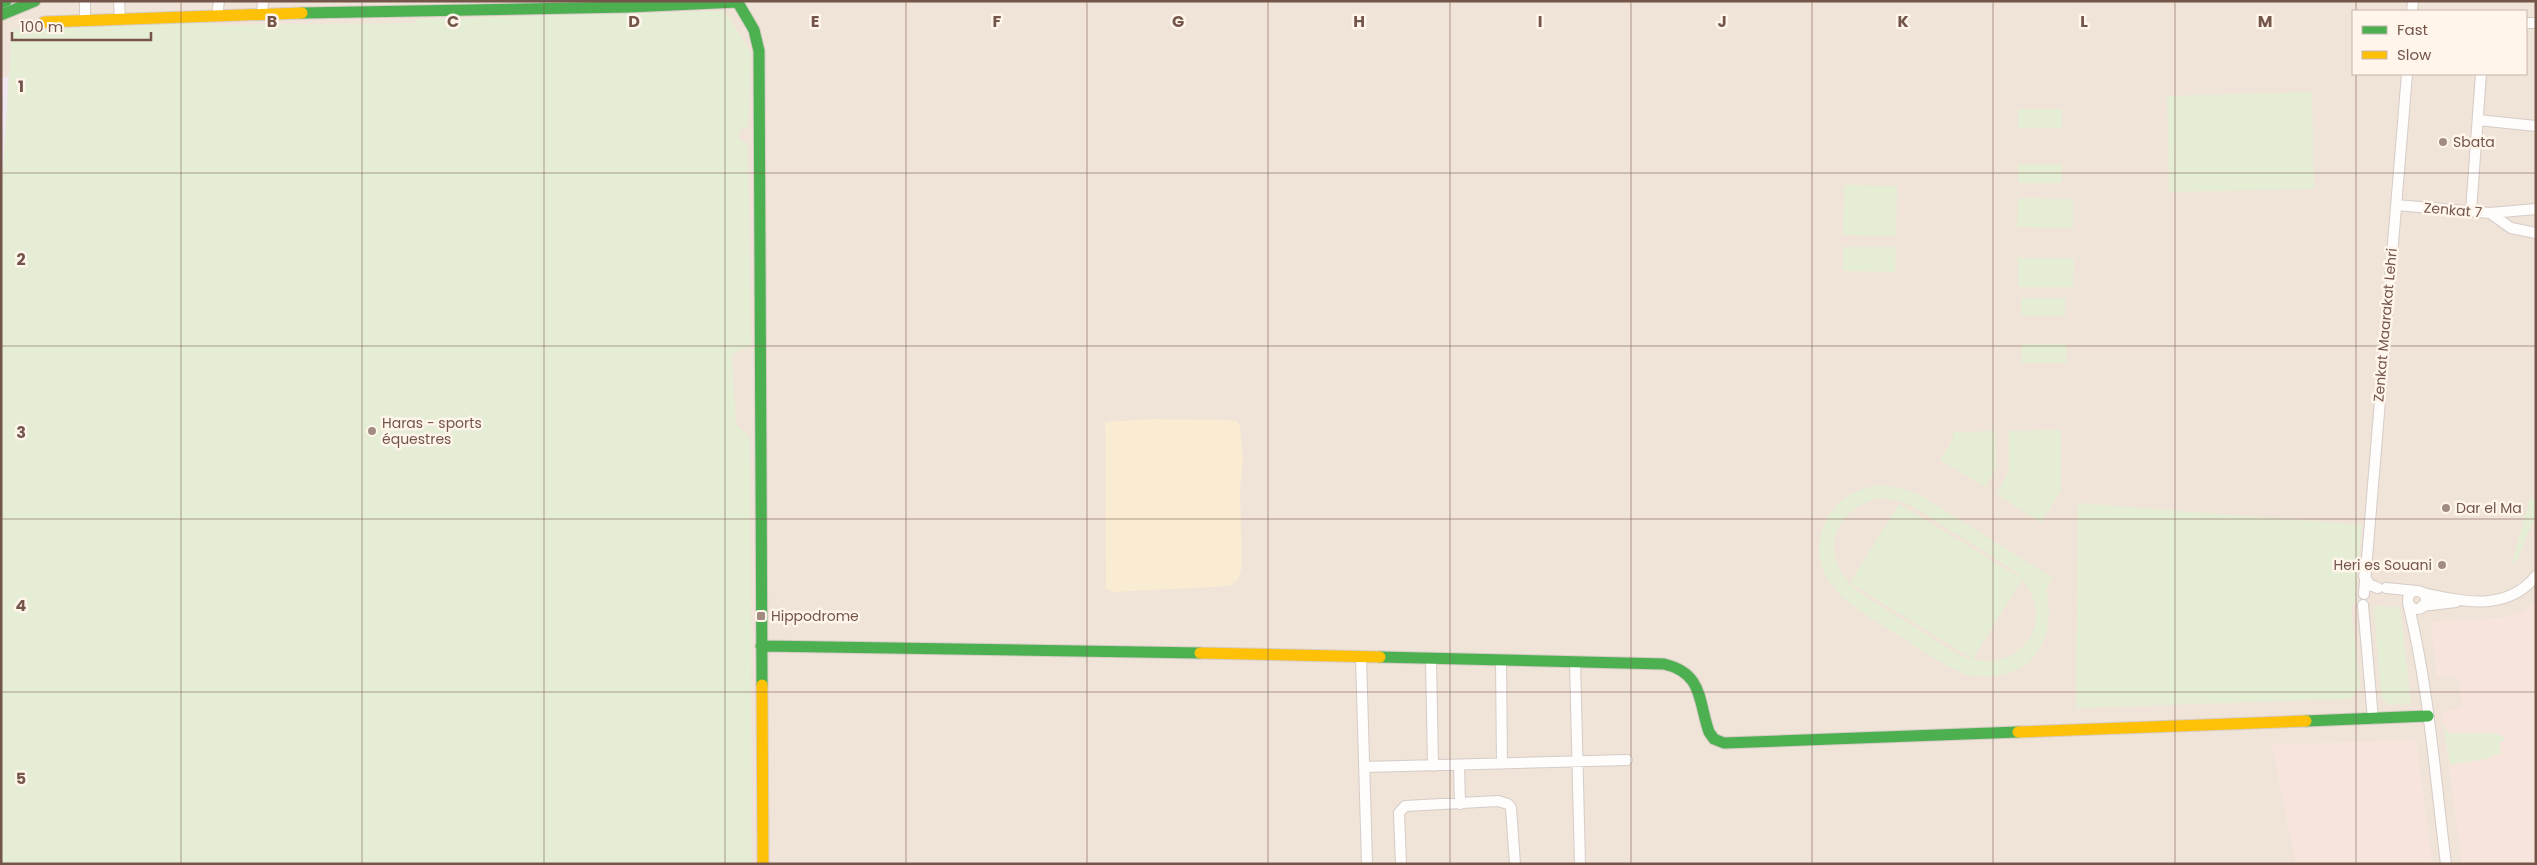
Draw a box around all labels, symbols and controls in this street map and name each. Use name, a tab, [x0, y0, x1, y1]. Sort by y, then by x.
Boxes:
scale bar	[12, 10, 151, 42]
text: B	[267, 10, 277, 33]
text: C	[447, 10, 459, 33]
text: D	[628, 10, 640, 33]
text: E	[811, 10, 819, 33]
text: F	[993, 10, 1002, 33]
text: G	[1172, 10, 1184, 33]
text: H	[1353, 10, 1365, 33]
text: I	[1538, 10, 1542, 33]
text: J	[1717, 10, 1727, 33]
text: K	[1897, 10, 1909, 33]
text: L	[2080, 10, 2088, 33]
text: M	[2258, 10, 2272, 33]
legend	[2352, 10, 2527, 75]
text: 100 m	[20, 16, 63, 37]
text: Fast	[2397, 19, 2428, 40]
text: Slow	[2397, 44, 2432, 65]
text: 1	[18, 75, 24, 98]
place label: Sbata	[2453, 132, 2495, 152]
marker: Sbata	[2437, 136, 2449, 148]
street label: Zenkat 7	[2423, 197, 2483, 223]
street label: Zenkat Maarakat Lehri	[2368, 247, 2402, 403]
text: 2	[16, 248, 26, 271]
place label: Haras - sports équestres	[382, 413, 482, 449]
text: 3	[16, 421, 26, 444]
marker: Haras - sports équestres	[366, 425, 378, 437]
place label: Dar el Ma	[2456, 498, 2522, 518]
marker: Dar el Ma	[2440, 502, 2452, 514]
place label: Heri es Souani	[2333, 555, 2432, 575]
marker: Heri es Souani	[2436, 559, 2448, 571]
text: 4	[16, 594, 27, 617]
place label: Hippodrome	[771, 606, 859, 626]
marker: Hippodrome	[755, 610, 767, 622]
text: 5	[16, 767, 26, 790]

